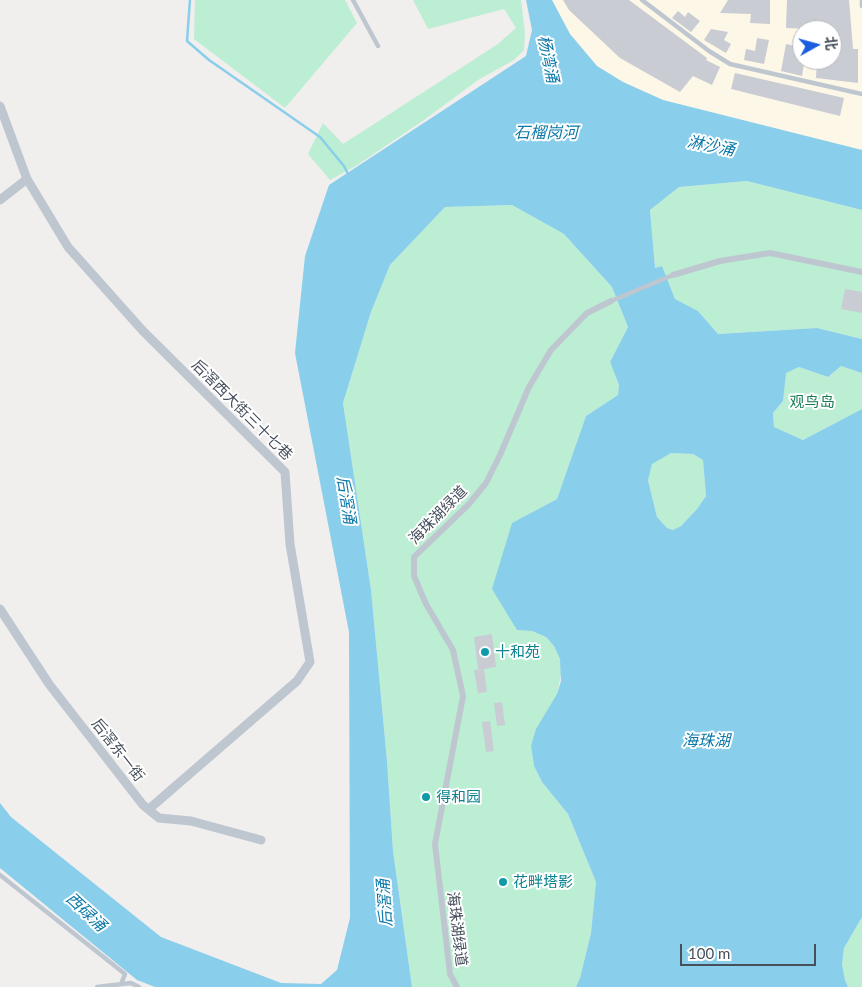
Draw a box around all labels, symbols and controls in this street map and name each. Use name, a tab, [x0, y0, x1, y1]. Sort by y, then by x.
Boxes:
north arrow	[792, 20, 842, 70]
water label: 杨湾涌	[534, 34, 562, 84]
text: 北	[822, 35, 841, 51]
water label: 石榴岗河	[514, 123, 578, 143]
water label: 淋沙涌	[686, 132, 736, 160]
street label: 后滘西大街三十七巷	[188, 356, 296, 464]
park label: 观鸟岛	[790, 393, 834, 411]
water label: 后滘涌	[333, 475, 359, 525]
street label: 海珠湖绿道	[405, 482, 471, 548]
place label: 十和苑	[495, 643, 540, 661]
marker: 十和苑	[479, 646, 491, 658]
street label: 后滘东一街	[88, 715, 148, 785]
water label: 海珠湖	[682, 731, 730, 751]
place label: 得和园	[436, 788, 481, 806]
marker: 得和园	[420, 791, 432, 803]
place label: 花畔塔影	[513, 873, 573, 891]
marker: 花畔塔影	[497, 876, 509, 888]
water label: 后滘涌	[374, 878, 396, 928]
water label: 西碌涌	[62, 889, 110, 935]
street label: 海珠湖绿道	[443, 891, 471, 967]
scale bar	[682, 934, 818, 966]
text: 100 m	[688, 944, 730, 962]

